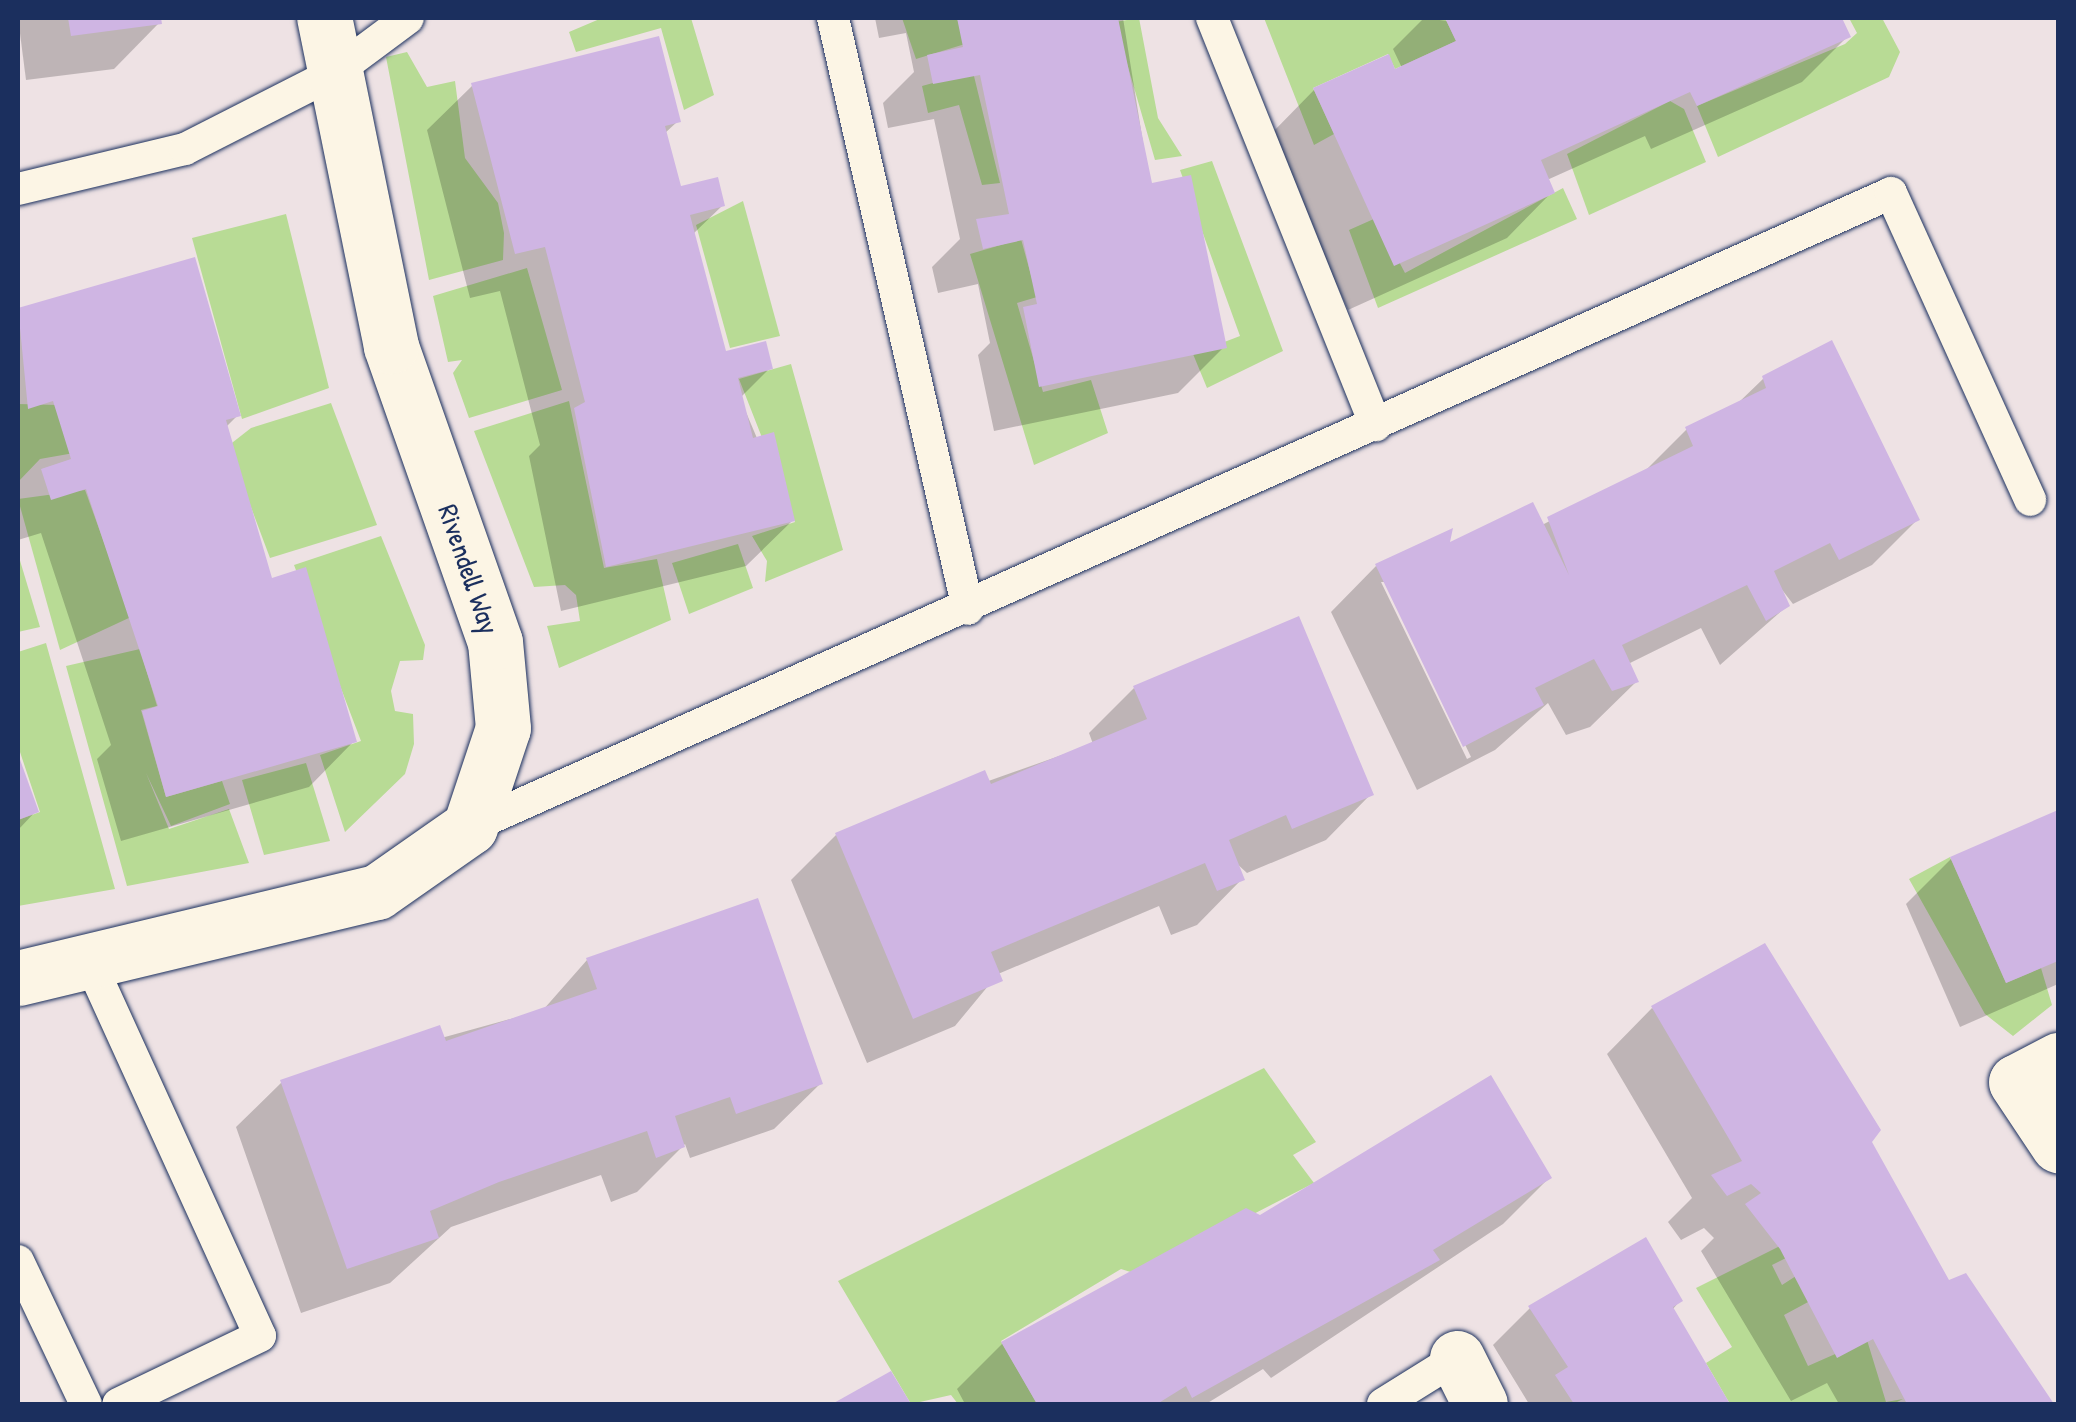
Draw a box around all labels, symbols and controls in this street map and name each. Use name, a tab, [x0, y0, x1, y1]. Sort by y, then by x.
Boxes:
street label: Rivendell Way	[431, 500, 507, 638]

